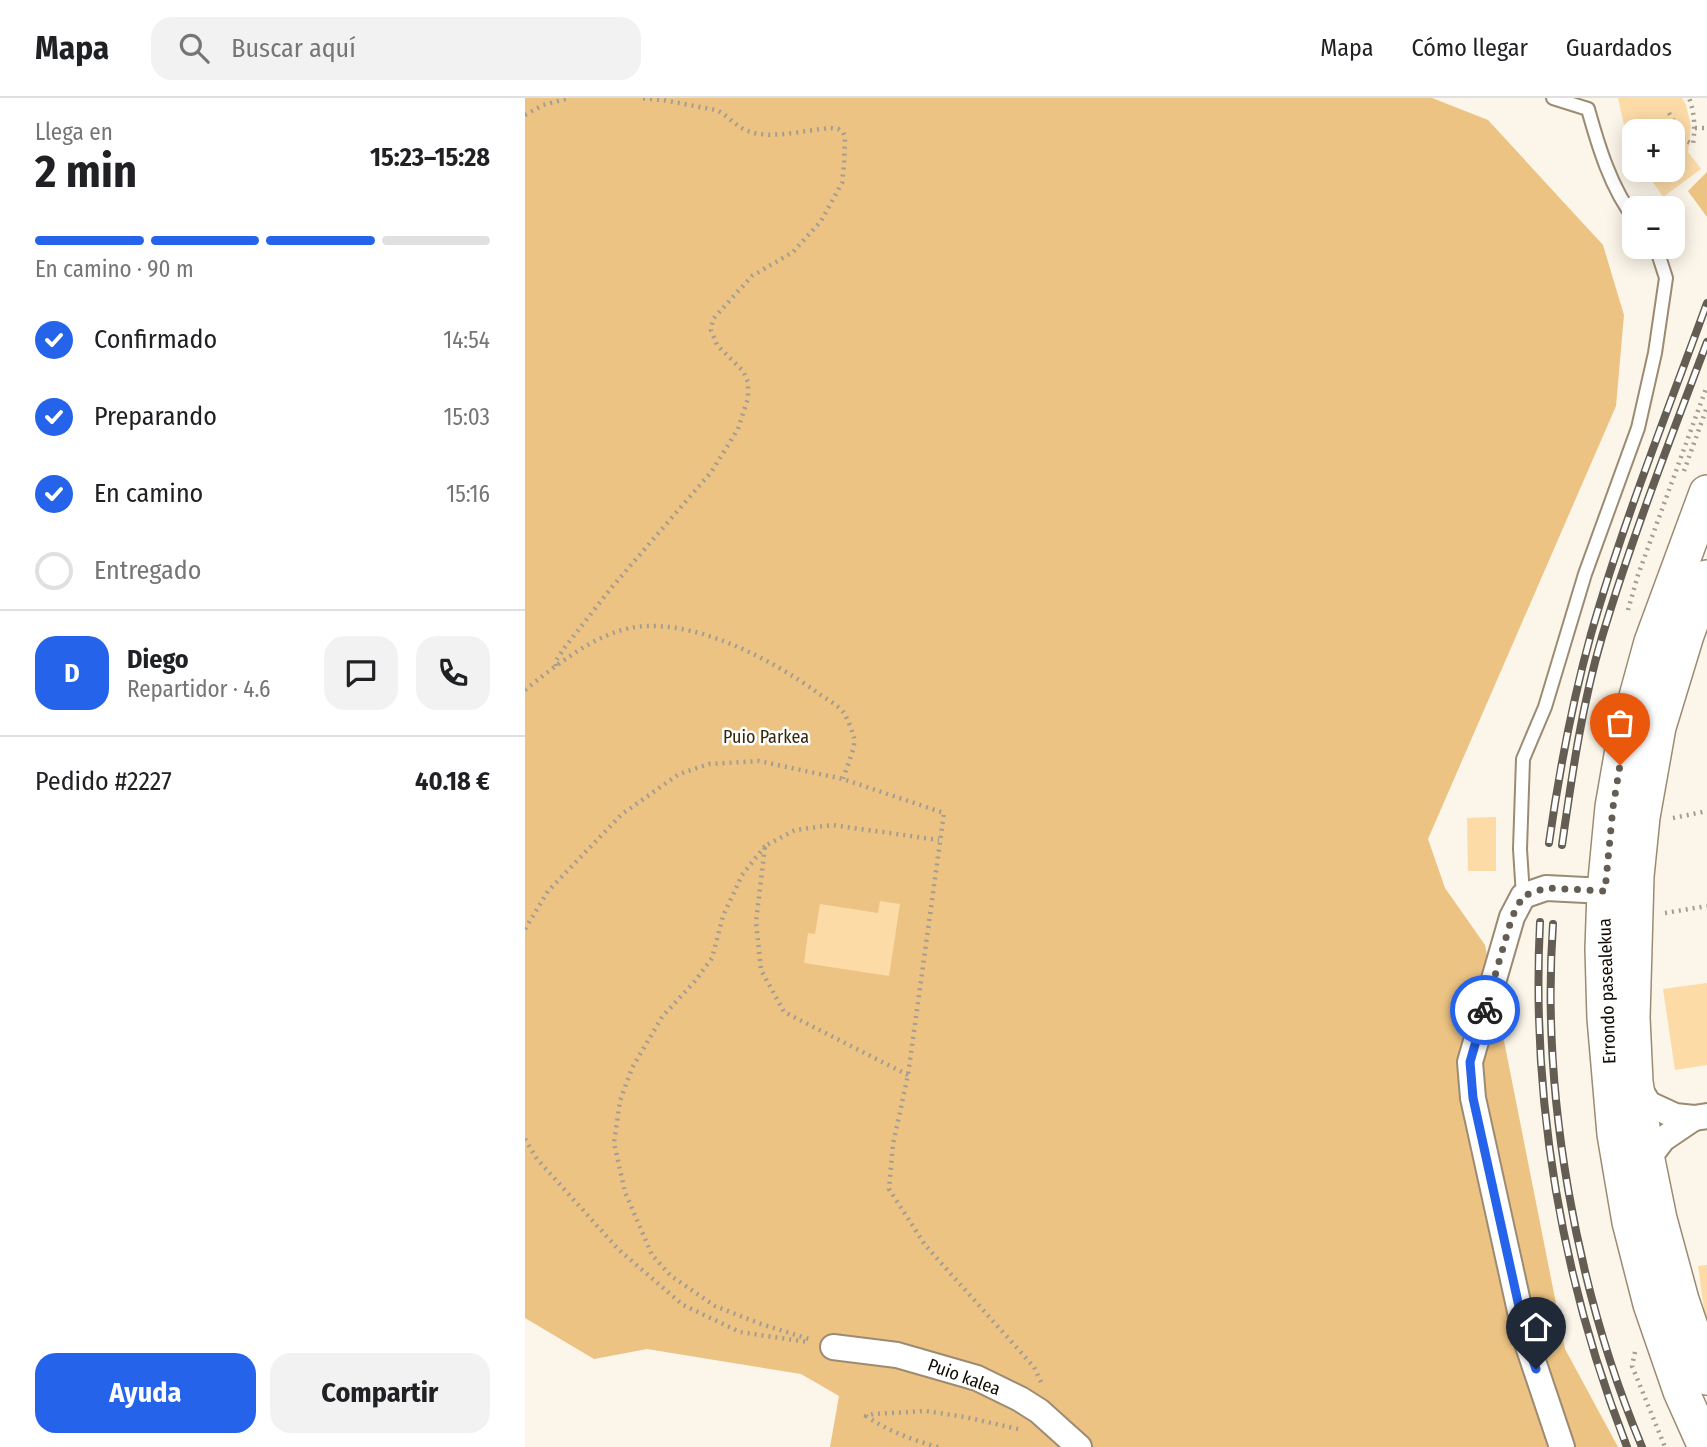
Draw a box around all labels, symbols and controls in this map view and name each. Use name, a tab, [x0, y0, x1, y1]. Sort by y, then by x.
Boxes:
search box	[151, 17, 641, 80]
text: Mapa	[35, 28, 109, 68]
icon: search	[175, 29, 213, 67]
text: Buscar aquí	[231, 33, 356, 64]
text: Mapa	[1320, 34, 1373, 62]
text: Cómo llegar	[1411, 34, 1528, 62]
text: Guardados	[1566, 34, 1672, 62]
text: Llega en	[35, 118, 113, 146]
map controls	[1622, 119, 1685, 259]
button: +	[1622, 119, 1685, 182]
text: 15:23–15:28	[370, 142, 490, 173]
text: 2 min	[35, 144, 137, 199]
button: −	[1622, 196, 1685, 259]
text: En camino · 90 m	[35, 255, 194, 283]
icon: check	[35, 321, 73, 359]
text: Confirmado	[94, 324, 217, 355]
text: 14:54	[443, 326, 490, 354]
icon: check	[35, 398, 73, 436]
text: Preparando	[94, 401, 217, 432]
text: 15:03	[443, 403, 490, 431]
icon: check	[35, 475, 73, 513]
text: En camino	[94, 478, 203, 509]
text: 15:16	[446, 480, 490, 508]
text: Entregado	[94, 555, 201, 586]
button: chat	[324, 636, 398, 710]
button: phone	[416, 636, 490, 710]
text: Diego	[127, 644, 189, 675]
text: D	[64, 658, 80, 689]
text: Repartidor · 4.6	[127, 675, 271, 703]
pin	[1590, 693, 1650, 765]
icon: bag	[1601, 704, 1639, 742]
park label: Puio Parkea	[723, 726, 809, 748]
text: Pedido #2227	[35, 766, 172, 797]
text: 40.18 €	[415, 766, 490, 797]
street label: Errondo pasealekua	[1593, 918, 1621, 1064]
courier	[1450, 975, 1520, 1045]
icon: bike	[1466, 991, 1504, 1029]
pin	[1506, 1297, 1566, 1369]
icon: home	[1517, 1308, 1555, 1346]
button: Ayuda	[35, 1353, 256, 1433]
button: Compartir	[270, 1353, 490, 1433]
street label: Puio kalea	[925, 1354, 1003, 1400]

